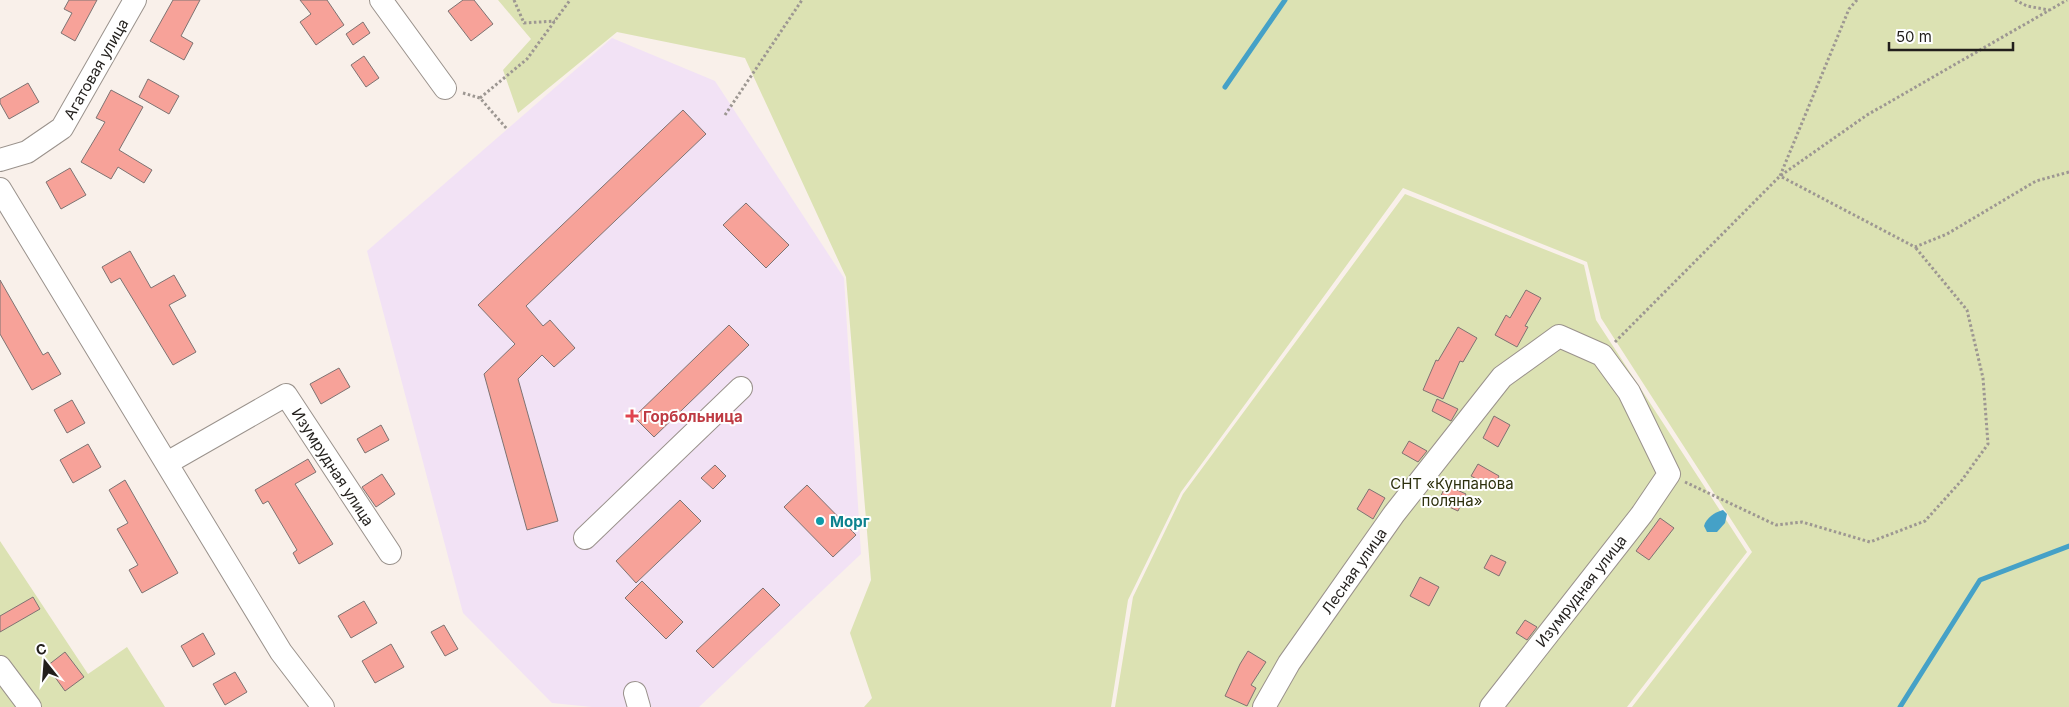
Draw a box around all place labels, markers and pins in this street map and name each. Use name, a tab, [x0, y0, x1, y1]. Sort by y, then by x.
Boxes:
place label: Горбольница	[643, 407, 743, 426]
marker: Горбольница	[625, 409, 639, 423]
place label: Морг	[830, 512, 870, 531]
marker: Морг	[814, 515, 826, 527]

